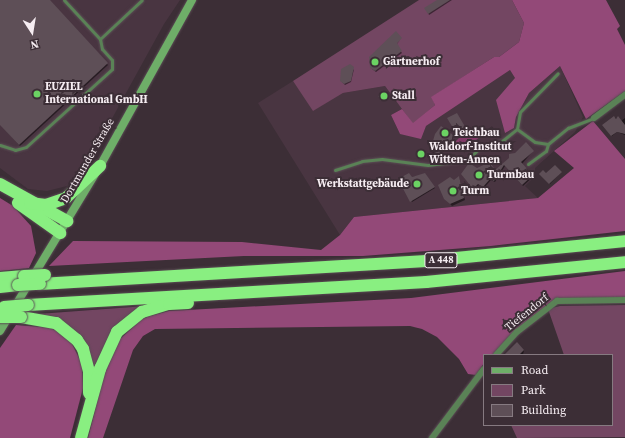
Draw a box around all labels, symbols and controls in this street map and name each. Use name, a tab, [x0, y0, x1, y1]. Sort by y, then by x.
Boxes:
north arrow	[12, 12, 52, 52]
text: N	[29, 36, 40, 52]
place label: Gärtnerhof	[383, 55, 440, 69]
marker: Gärtnerhof	[370, 57, 380, 67]
place label: EUZIEL International GmbH	[45, 81, 148, 107]
marker: EUZIEL International GmbH	[32, 89, 42, 99]
place label: Stall	[392, 89, 415, 103]
marker: Stall	[379, 91, 389, 101]
street label: Dortmunder Straße	[58, 116, 118, 206]
place label: Teichbau	[453, 126, 500, 140]
marker: Teichbau	[440, 128, 450, 138]
place label: Waldorf-Institut Witten-Annen	[429, 141, 512, 167]
marker: Waldorf-Institut Witten-Annen	[416, 149, 426, 159]
place label: Turmbau	[487, 168, 534, 182]
marker: Turmbau	[474, 170, 484, 180]
place label: Werkstattgebäude	[317, 177, 409, 191]
marker: Werkstattgebäude	[412, 179, 422, 189]
place label: Turm	[461, 184, 489, 198]
marker: Turm	[448, 186, 458, 196]
road number: A 448	[424, 252, 458, 268]
street label: Tiefendorf	[503, 291, 551, 335]
legend	[483, 354, 613, 426]
text: Road	[521, 362, 548, 378]
text: Park	[521, 382, 546, 398]
text: Building	[521, 402, 566, 418]

